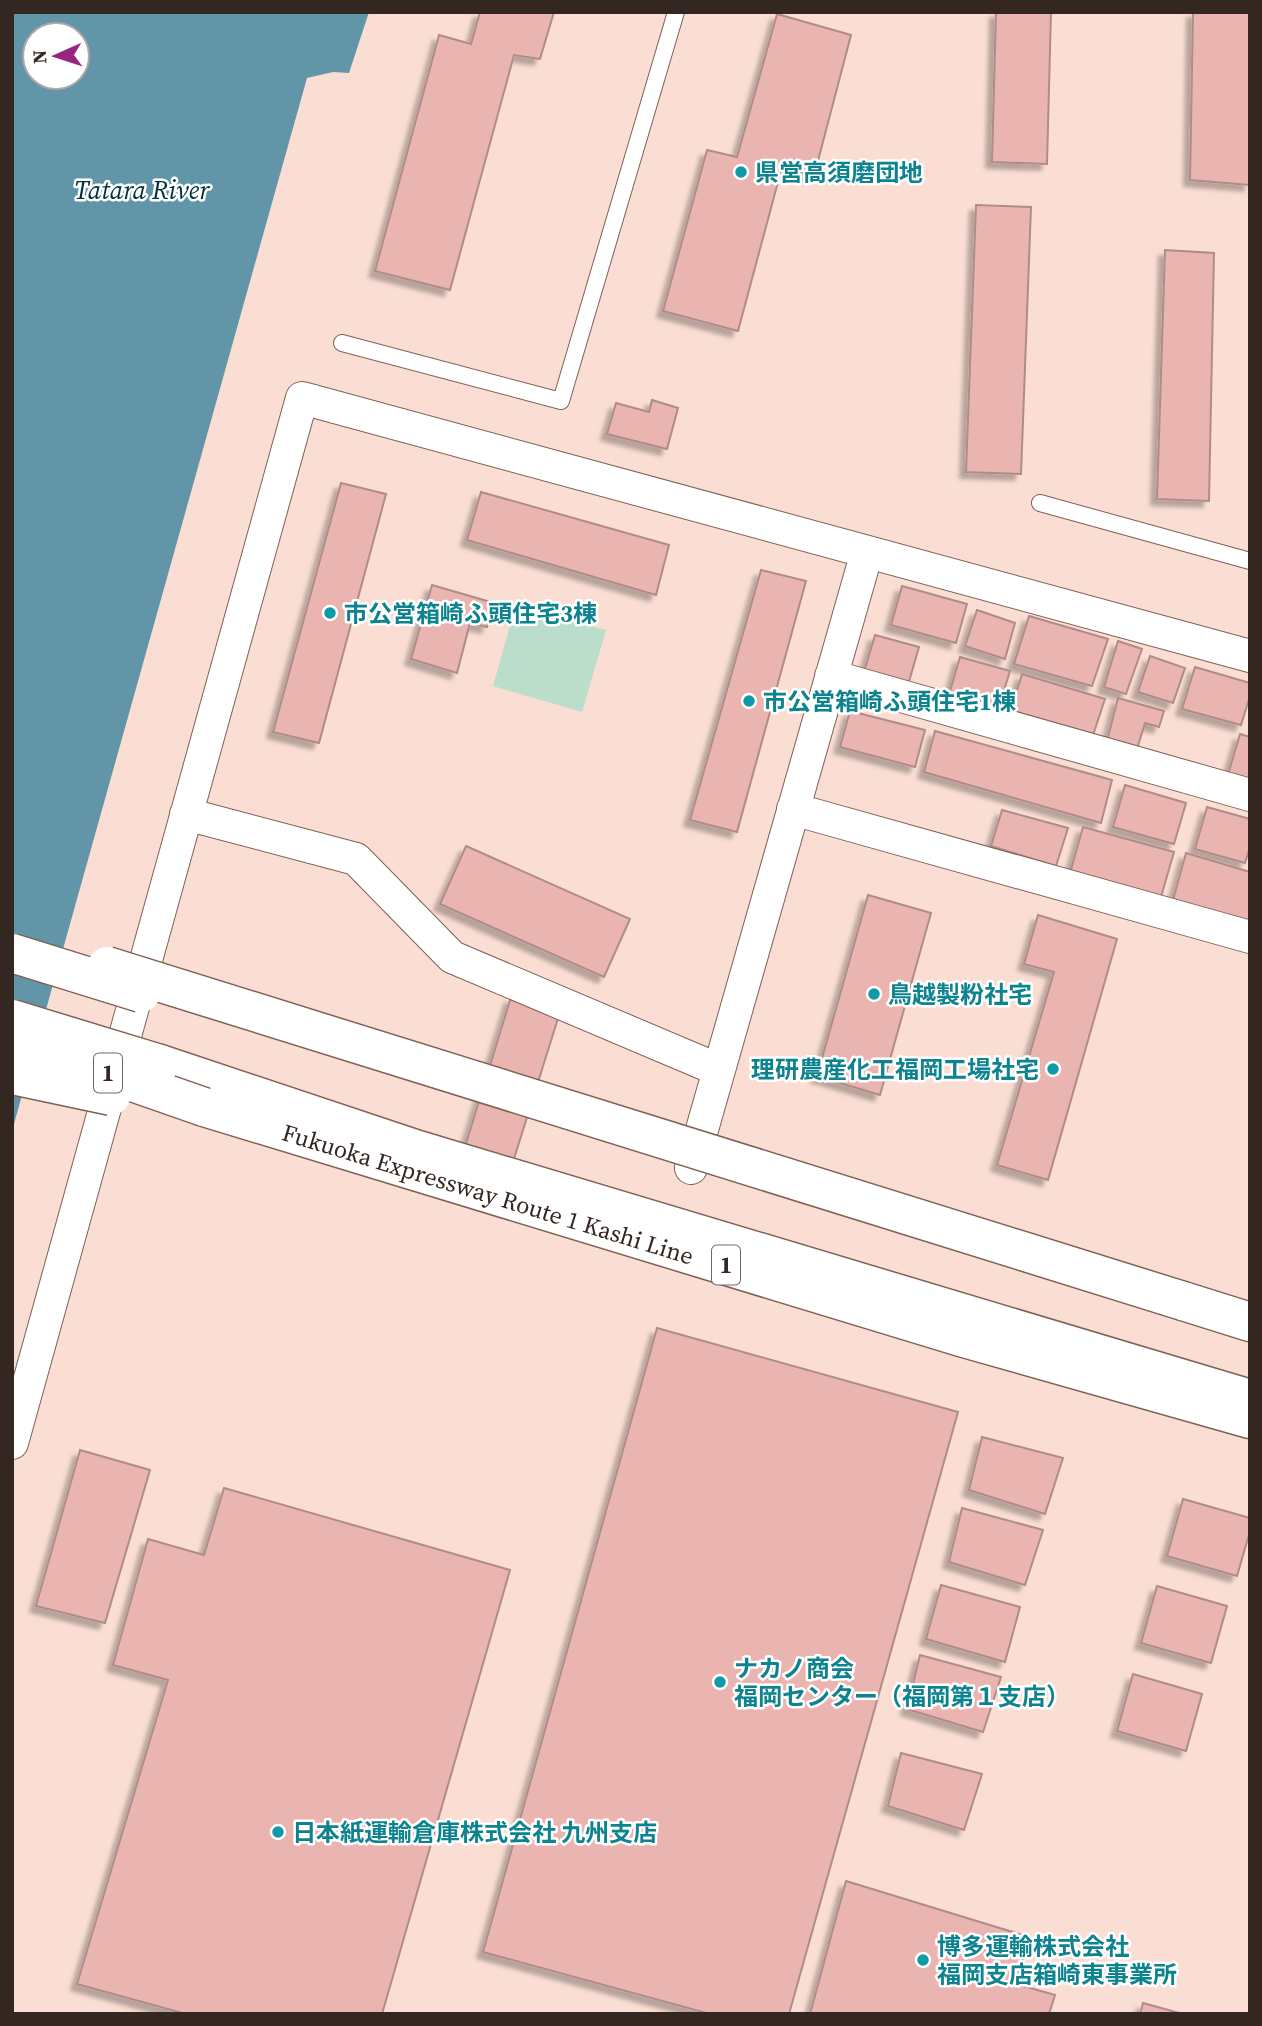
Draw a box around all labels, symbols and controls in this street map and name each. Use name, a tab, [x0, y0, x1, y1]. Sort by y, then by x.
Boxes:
north arrow	[21, 21, 91, 91]
text: N	[26, 49, 52, 64]
place label: 県営高須磨団地	[755, 156, 923, 189]
marker: 県営高須磨団地	[733, 164, 749, 180]
water label: Tatara River	[74, 172, 210, 208]
place label: 市公営箱崎ふ頭住宅3棟	[344, 597, 597, 630]
marker: 市公営箱崎ふ頭住宅3棟	[322, 605, 338, 621]
place label: 市公営箱崎ふ頭住宅1棟	[763, 685, 1016, 718]
marker: 市公営箱崎ふ頭住宅1棟	[741, 693, 757, 709]
place label: 鳥越製粉社宅	[888, 978, 1032, 1011]
marker: 鳥越製粉社宅	[866, 986, 882, 1002]
place label: 理研農産化工福岡工場社宅	[751, 1053, 1039, 1086]
road number: 1	[94, 1054, 122, 1092]
marker: 理研農産化工福岡工場社宅	[1045, 1061, 1061, 1077]
street label: Fukuoka Expressway Route 1 Kashi Line	[278, 1116, 698, 1272]
road number: 1	[712, 1246, 740, 1284]
place label: ナカノ商会 福岡センター（福岡第１支店）	[734, 1652, 1070, 1713]
marker: ナカノ商会 福岡センター（福岡第１支店）	[712, 1674, 728, 1690]
place label: 日本紙運輸倉庫株式会社 九州支店	[292, 1816, 657, 1849]
marker: 日本紙運輸倉庫株式会社 九州支店	[270, 1824, 286, 1840]
place label: 博多運輸株式会社 福岡支店箱崎東事業所	[937, 1930, 1177, 1991]
marker: 博多運輸株式会社 福岡支店箱崎東事業所	[915, 1952, 931, 1968]

